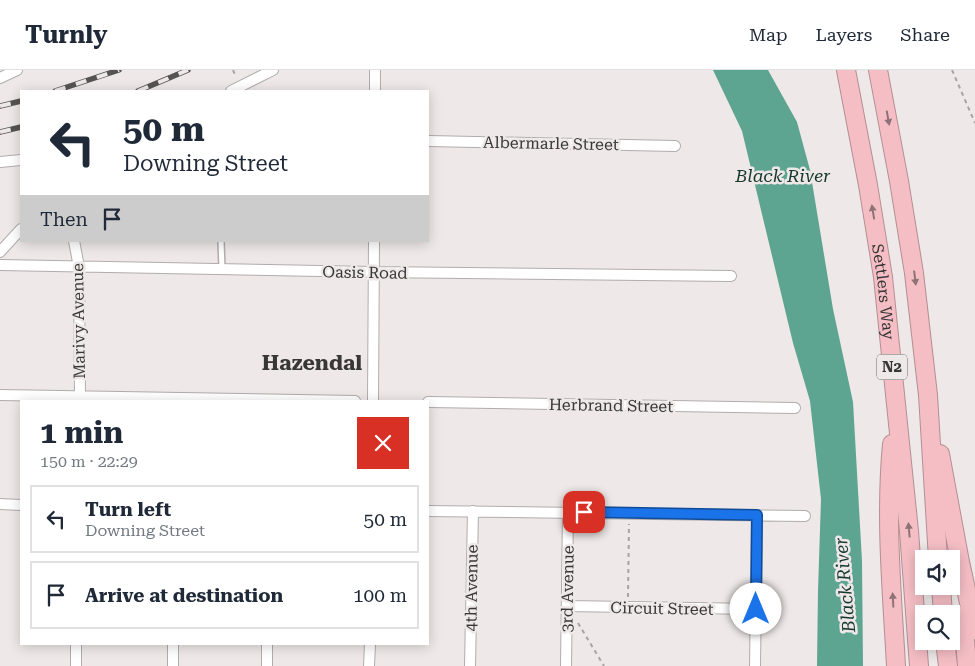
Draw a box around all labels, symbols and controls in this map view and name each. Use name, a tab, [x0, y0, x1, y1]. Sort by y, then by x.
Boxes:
text: Turnly	[25, 21, 108, 49]
text: Map	[749, 24, 788, 45]
text: Layers	[816, 24, 872, 45]
text: Share	[900, 24, 950, 45]
text: 50 m	[123, 109, 205, 150]
icon: left	[40, 110, 105, 175]
one-way arrow	[885, 110, 893, 126]
street label: Albermarle Street	[483, 133, 619, 154]
text: Downing Street	[123, 151, 288, 176]
water label: Black River	[734, 165, 831, 186]
one-way arrow	[868, 204, 876, 220]
icon: arrive	[98, 205, 126, 233]
text: Then	[40, 208, 88, 231]
street label: Settlers Way	[868, 242, 898, 341]
street label: Oasis Road	[322, 262, 408, 283]
street label: Marivy Avenue	[68, 263, 89, 379]
one-way arrow	[911, 270, 919, 286]
district label: Hazendal	[262, 351, 362, 375]
road number: N2	[877, 354, 907, 380]
street label: Herbrand Street	[549, 395, 673, 416]
text: 1 min	[40, 415, 123, 450]
button: close	[357, 417, 409, 469]
text: 150 m · 22:29	[40, 452, 138, 471]
pin	[563, 491, 605, 533]
text: Turn left	[85, 498, 171, 521]
icon: arrive	[570, 498, 598, 526]
icon: left	[42, 505, 70, 533]
text: 50 m	[364, 508, 407, 531]
text: Downing Street	[85, 521, 205, 540]
one-way arrow	[905, 522, 913, 538]
water label: Black River	[830, 536, 859, 634]
street label: 4th Avenue	[461, 544, 482, 632]
street label: 3rd Avenue	[557, 545, 578, 633]
map controls	[915, 550, 960, 650]
button: sound	[915, 550, 960, 595]
icon: arrive	[42, 581, 70, 609]
position arrow	[729, 582, 781, 634]
text: Arrive at destination	[85, 584, 283, 607]
text: 100 m	[353, 584, 407, 607]
one-way arrow	[888, 592, 896, 608]
street label: Circuit Street	[610, 598, 714, 619]
button: search	[915, 605, 960, 650]

